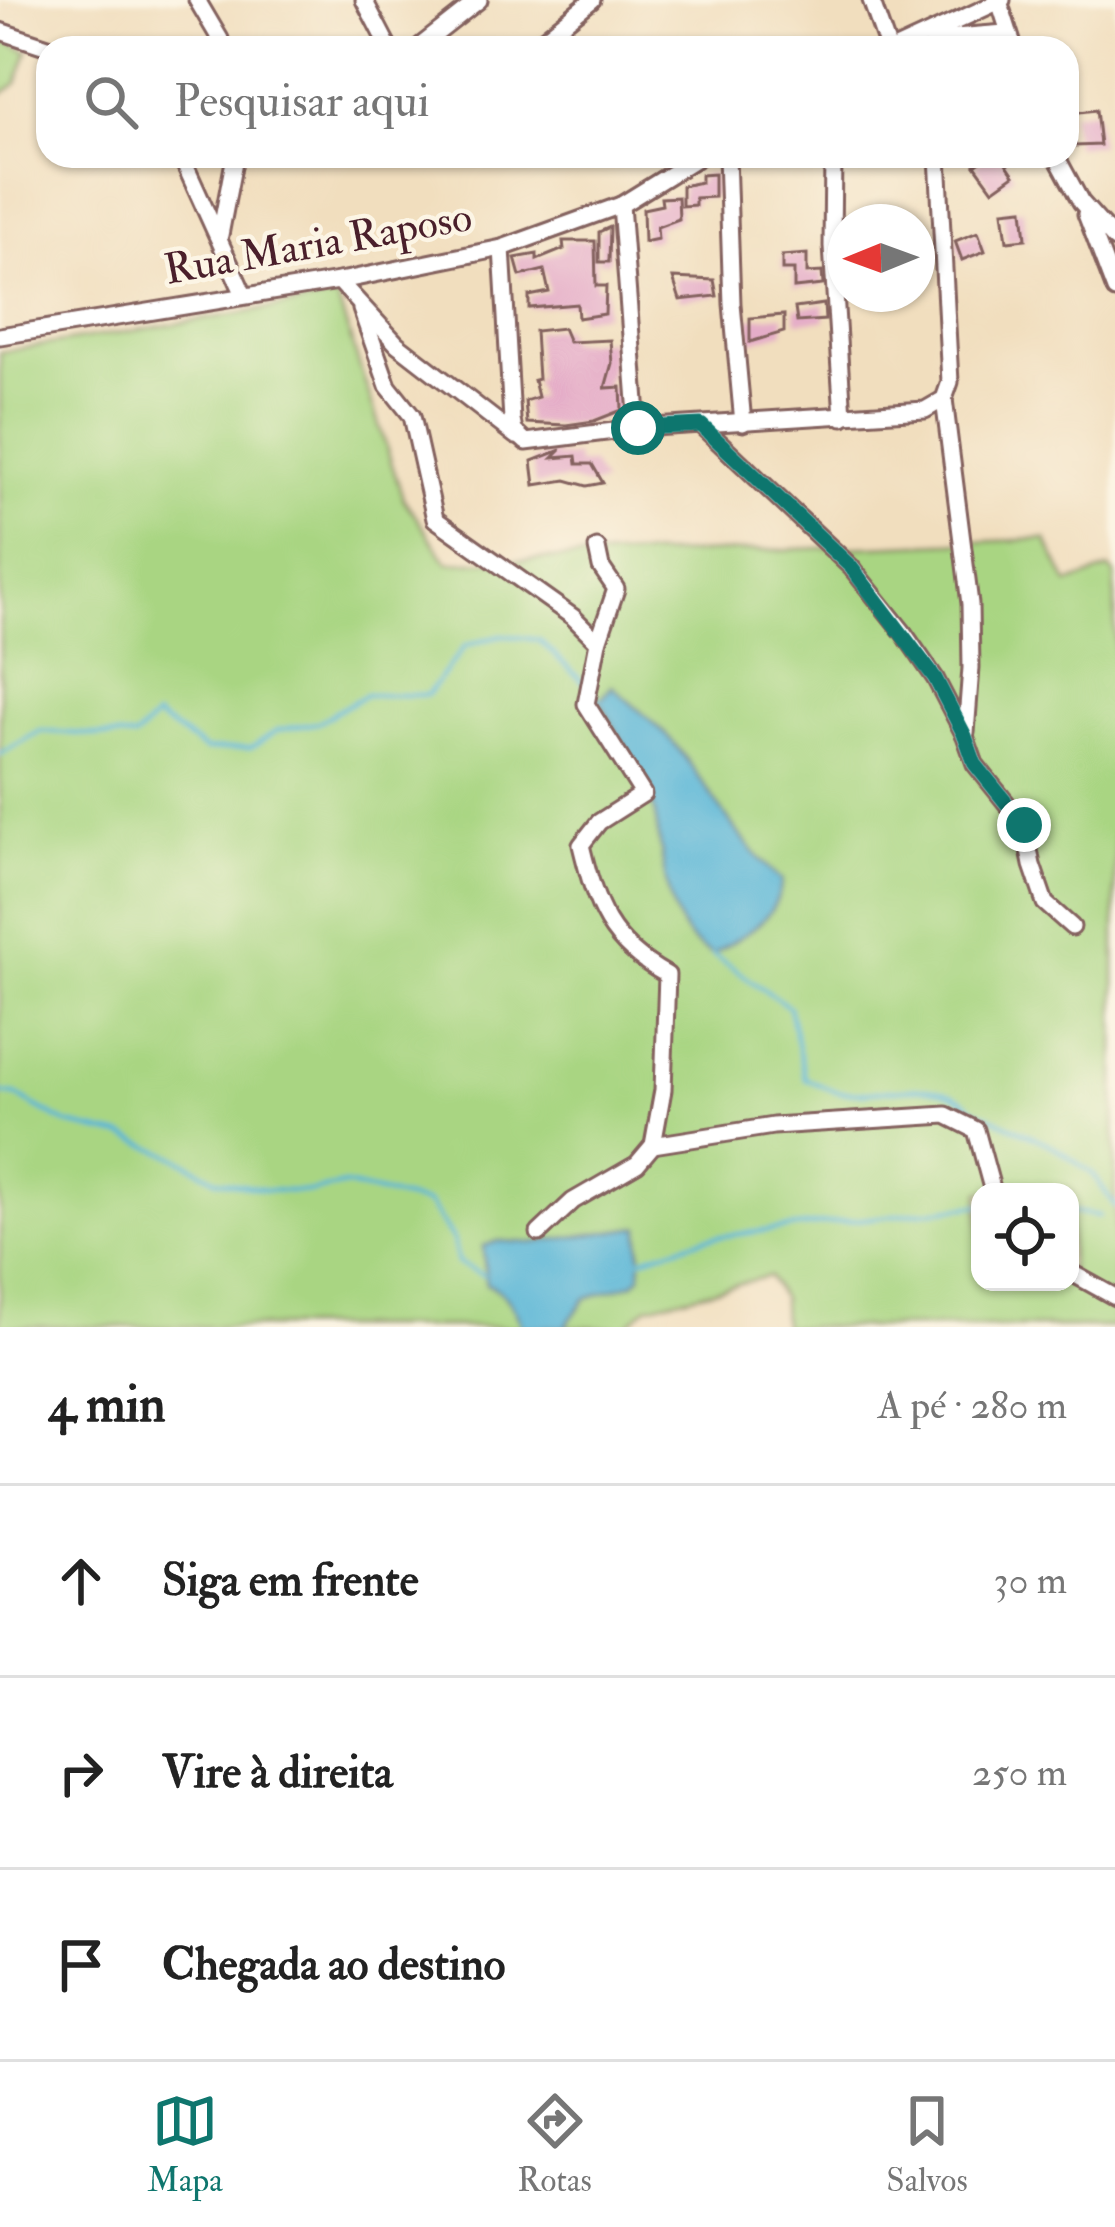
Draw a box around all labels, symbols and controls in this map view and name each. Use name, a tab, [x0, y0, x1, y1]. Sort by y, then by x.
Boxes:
search box	[36, 36, 1079, 168]
icon: search	[78, 69, 144, 135]
text: Pesquisar aqui	[174, 74, 430, 130]
street label: Rua Maria Raposo	[160, 191, 476, 297]
north arrow	[827, 204, 935, 312]
route start	[611, 401, 665, 455]
route end	[997, 798, 1051, 852]
map controls	[971, 1183, 1079, 1291]
button: locate	[971, 1183, 1079, 1291]
text: 4 min	[48, 1373, 166, 1437]
text: A pé · 280 m	[877, 1381, 1067, 1430]
icon: ahead	[48, 1548, 114, 1614]
text: Siga em frente	[162, 1553, 419, 1609]
text: 30 m	[994, 1556, 1067, 1605]
icon: right	[48, 1740, 114, 1806]
text: Vire à direita	[162, 1745, 393, 1801]
text: 250 m	[972, 1748, 1067, 1797]
icon: arrive	[48, 1932, 114, 1998]
text: Chegada ao destino	[162, 1937, 505, 1993]
tab: Mapa	[147, 2088, 223, 2201]
tab: Rotas	[517, 2088, 592, 2201]
tab: Salvos	[886, 2088, 968, 2201]

